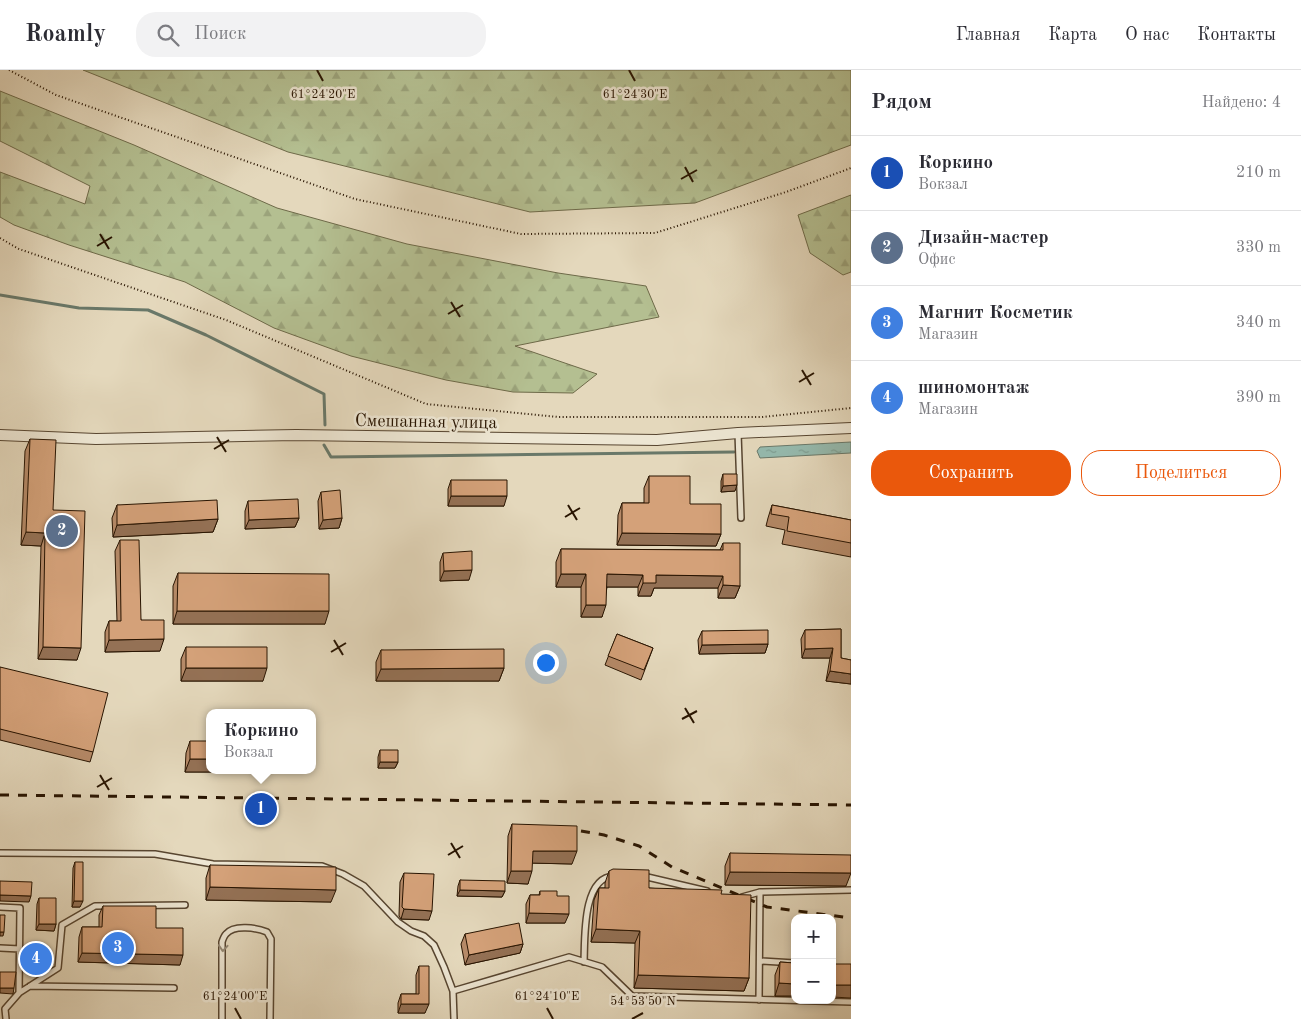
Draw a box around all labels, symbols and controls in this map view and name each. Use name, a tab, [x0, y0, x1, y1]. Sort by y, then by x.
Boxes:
search box	[136, 12, 486, 57]
icon: search	[154, 21, 182, 49]
text: Roamly	[25, 23, 106, 47]
text: Поиск	[194, 25, 246, 44]
text: Главная	[956, 26, 1020, 44]
text: Карта	[1048, 26, 1097, 44]
text: О нас	[1125, 26, 1169, 44]
text: Контакты	[1197, 26, 1276, 44]
text: 61°24'20"E	[291, 89, 355, 101]
text: 61°24'30"E	[603, 89, 667, 101]
text: Рядом	[871, 92, 932, 113]
text: Найдено: 4	[1202, 95, 1281, 111]
text: Коркино	[918, 154, 993, 173]
text: 1	[882, 165, 892, 181]
text: 210 m	[1236, 165, 1281, 181]
text: Вокзал	[918, 177, 968, 193]
text: Дизайн-мастер	[918, 229, 1049, 248]
text: 2	[882, 240, 892, 256]
text: 330 m	[1236, 240, 1281, 256]
text: Офис	[918, 252, 955, 268]
text: Магнит Косметик	[918, 304, 1073, 323]
text: 3	[882, 315, 892, 331]
text: 340 m	[1236, 315, 1281, 331]
text: Магазин	[918, 327, 978, 343]
text: шиномонтаж	[918, 379, 1029, 398]
text: 4	[882, 390, 892, 406]
text: 390 m	[1236, 390, 1281, 406]
text: Магазин	[918, 402, 978, 418]
street label: Смешанная улица	[355, 412, 497, 432]
button: Сохранить	[871, 450, 1071, 496]
button: Поделиться	[1081, 450, 1281, 496]
pin: 2	[46, 512, 78, 550]
your location	[533, 650, 559, 676]
popup	[206, 709, 316, 774]
text: Коркино	[223, 722, 299, 741]
text: Вокзал	[223, 745, 273, 761]
pin: 1	[245, 790, 277, 828]
map controls	[791, 914, 836, 1004]
button: +	[791, 914, 836, 959]
pin: 3	[102, 929, 134, 967]
pin: 4	[20, 940, 52, 978]
one-way arrow	[217, 944, 228, 952]
button: −	[791, 959, 836, 1004]
text: 61°24'00"E	[203, 991, 267, 1003]
text: 61°24'10"E	[515, 991, 579, 1003]
text: 54°53'50"N	[610, 995, 676, 1008]

